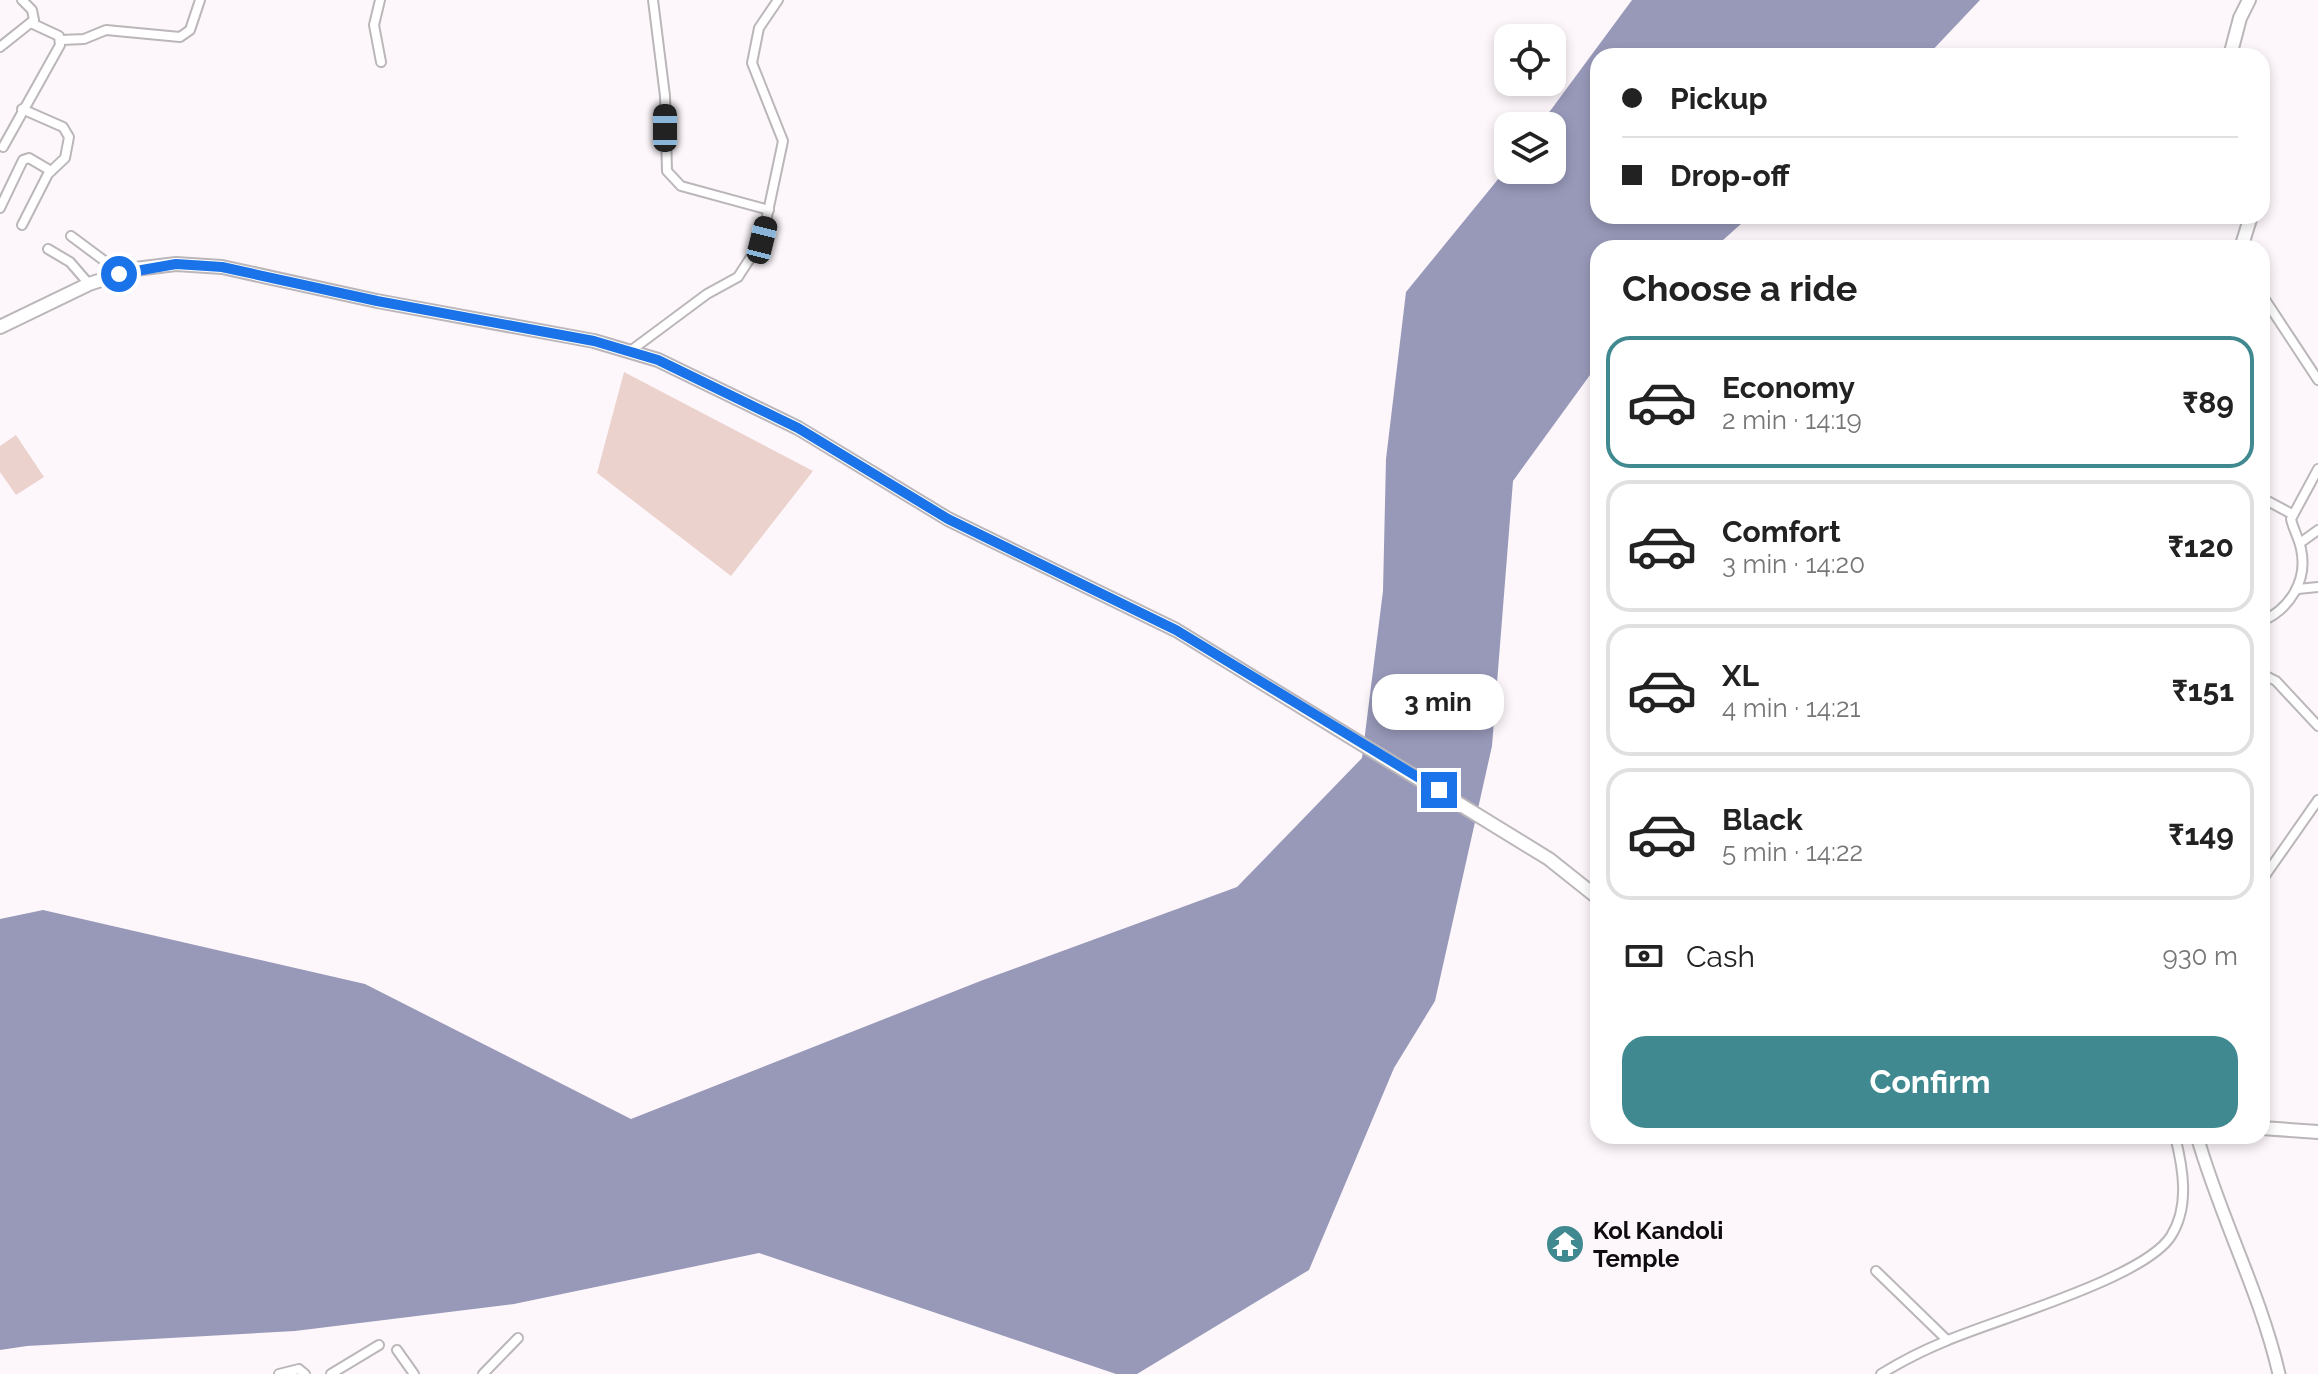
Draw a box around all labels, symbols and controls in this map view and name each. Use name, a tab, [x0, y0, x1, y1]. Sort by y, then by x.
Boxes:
map controls	[1494, 24, 1566, 184]
button: locate	[1494, 24, 1566, 96]
text: Pickup	[1670, 81, 1768, 116]
car	[653, 104, 677, 152]
button: layers	[1494, 112, 1566, 184]
text: Drop-off	[1670, 158, 1790, 193]
car	[745, 214, 779, 266]
route start	[101, 256, 137, 292]
text: Choose a ride	[1622, 267, 1857, 309]
icon: car	[1626, 366, 1698, 438]
text: Economy	[1722, 370, 1855, 405]
text: ₹89	[2182, 385, 2234, 420]
text: 2 min · 14:19	[1722, 405, 1862, 435]
icon: car	[1626, 510, 1698, 582]
text: Comfort	[1722, 514, 1841, 549]
text: ₹120	[2168, 529, 2234, 564]
text: 3 min · 14:20	[1722, 549, 1865, 579]
icon: car	[1626, 654, 1698, 726]
text: XL	[1722, 658, 1759, 693]
text: ₹151	[2172, 673, 2234, 708]
callout: 3 min	[1373, 674, 1505, 730]
text: 3 min	[1404, 687, 1472, 717]
text: 4 min · 14:21	[1722, 693, 1861, 723]
route end	[1421, 772, 1457, 808]
icon: car	[1626, 798, 1698, 870]
text: Black	[1722, 802, 1803, 837]
text: ₹149	[2168, 817, 2234, 852]
text: 5 min · 14:22	[1722, 837, 1863, 867]
icon: cash	[1622, 934, 1666, 978]
text: Cash	[1686, 939, 1755, 974]
text: 930 m	[2162, 941, 2238, 971]
button: Confirm	[1622, 1036, 2238, 1128]
place label: Kol Kandoli Temple	[1593, 1216, 1724, 1273]
temple icon: Kol Kandoli Temple	[1544, 1223, 1586, 1265]

